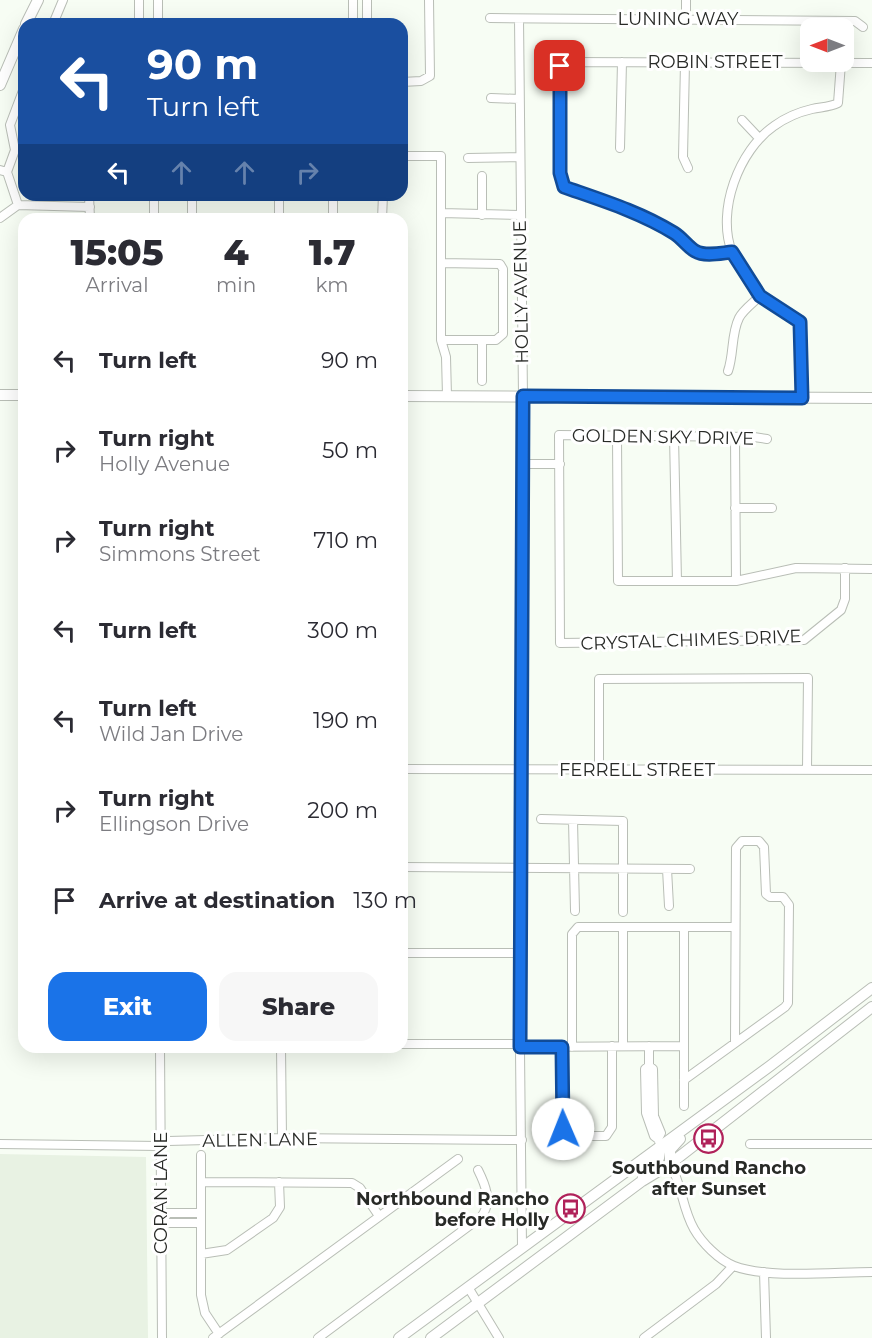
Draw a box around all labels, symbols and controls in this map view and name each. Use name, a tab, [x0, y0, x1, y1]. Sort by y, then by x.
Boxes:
street label: LUNING WAY	[618, 8, 739, 30]
north arrow	[800, 18, 854, 72]
map controls	[800, 18, 854, 72]
text: 90 m	[147, 38, 258, 90]
pin	[534, 40, 585, 91]
icon: left	[48, 42, 126, 120]
icon: arrive	[543, 49, 576, 82]
street label: ROBIN STREET	[647, 51, 783, 73]
text: Turn left	[147, 90, 260, 123]
icon: left	[102, 156, 135, 189]
icon: ahead	[165, 156, 198, 189]
icon: ahead	[228, 156, 261, 189]
icon: right	[291, 156, 324, 189]
street label: HOLLY AVENUE	[509, 220, 533, 364]
text: 15:05	[70, 230, 164, 274]
text: 4	[224, 230, 249, 274]
text: 1.7	[309, 230, 356, 274]
text: Arrival	[85, 273, 149, 297]
text: min	[216, 273, 256, 297]
text: km	[316, 273, 349, 297]
icon: left	[48, 344, 81, 377]
text: Turn left	[99, 347, 197, 374]
text: 90 m	[321, 347, 378, 374]
street label: GOLDEN SKY DRIVE	[572, 424, 754, 450]
text: Turn right	[99, 425, 214, 452]
icon: right	[48, 434, 81, 467]
text: 50 m	[322, 437, 378, 464]
text: Holly Avenue	[99, 452, 230, 476]
text: Turn right	[99, 515, 214, 542]
icon: right	[48, 524, 81, 557]
text: 710 m	[313, 527, 378, 554]
text: Simmons Street	[99, 542, 261, 566]
icon: left	[48, 614, 81, 647]
text: Turn left	[99, 617, 197, 644]
text: 300 m	[307, 617, 378, 644]
street label: CRYSTAL CHIMES DRIVE	[580, 625, 802, 655]
text: Turn left	[99, 695, 197, 722]
icon: left	[48, 704, 81, 737]
text: 190 m	[313, 707, 378, 734]
text: Wild Jan Drive	[99, 722, 243, 746]
street label: FERRELL STREET	[559, 759, 716, 781]
text: Turn right	[99, 785, 214, 812]
icon: right	[48, 794, 81, 827]
text: 200 m	[307, 797, 378, 824]
text: Ellingson Drive	[99, 812, 249, 836]
icon: arrive	[48, 884, 81, 917]
text: Arrive at destination	[99, 887, 335, 914]
text: 130 m	[353, 887, 417, 914]
button: Exit	[48, 972, 207, 1041]
button: Share	[219, 972, 378, 1041]
position arrow	[531, 1097, 595, 1161]
bus stop icon: Southbound Rancho after Sunset	[693, 1123, 725, 1155]
street label: ALLEN LANE	[202, 1128, 318, 1152]
street label: CORAN LANE	[150, 1132, 172, 1254]
place label: Southbound Rancho after Sunset	[612, 1157, 806, 1200]
place label: Northbound Rancho before Holly	[356, 1188, 549, 1231]
bus stop icon: Northbound Rancho before Holly	[554, 1193, 586, 1225]

